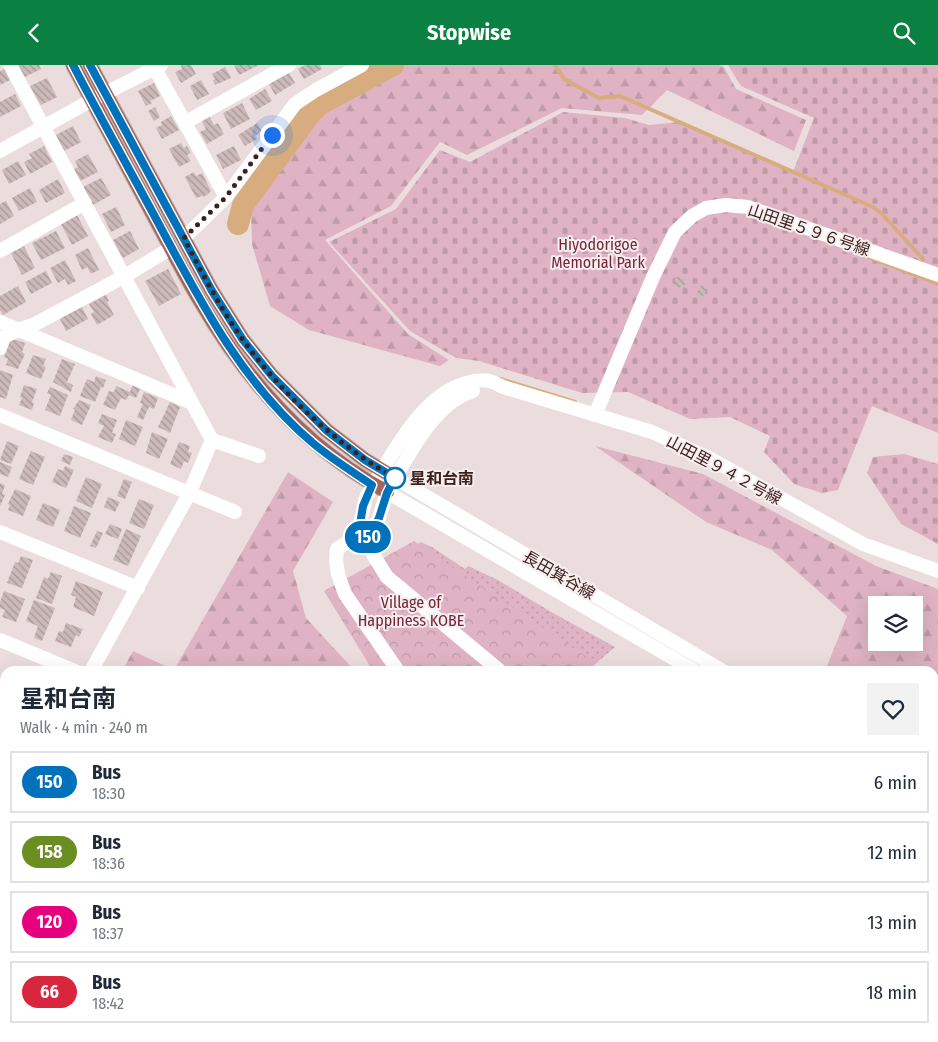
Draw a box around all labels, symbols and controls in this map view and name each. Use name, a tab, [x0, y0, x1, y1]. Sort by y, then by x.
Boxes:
icon: back	[20, 19, 48, 47]
text: Stopwise	[427, 19, 511, 46]
icon: search	[890, 19, 918, 47]
your location	[260, 123, 285, 148]
street label: 山田里５９６号線	[745, 200, 873, 260]
park label: Hiyodorigoe Memorial Park	[551, 235, 645, 272]
street label: 山田里９４２号線	[663, 432, 785, 508]
marker: 星和台南	[384, 467, 406, 489]
place label: 星和台南	[410, 469, 474, 488]
line badge: 150	[339, 521, 397, 553]
text: 150	[355, 526, 381, 548]
street label: 長田箕谷線	[520, 547, 598, 603]
park label: Village of Happiness KOBE	[358, 593, 464, 630]
map controls	[868, 596, 923, 651]
button: layers	[868, 596, 923, 651]
button: heart	[867, 683, 919, 735]
text: 星和台南	[20, 685, 116, 713]
text: Walk · 4 min · 240 m	[20, 718, 148, 737]
text: Bus	[92, 761, 121, 784]
text: 150	[36, 771, 63, 793]
text: 6 min	[874, 771, 917, 794]
text: 18:30	[92, 784, 125, 803]
text: Bus	[92, 831, 121, 854]
text: 158	[37, 841, 62, 863]
text: 12 min	[867, 841, 917, 864]
text: 18:36	[92, 854, 125, 873]
text: Bus	[92, 901, 121, 924]
text: 120	[37, 911, 62, 933]
text: 13 min	[867, 911, 917, 934]
text: 18:37	[92, 924, 123, 943]
text: Bus	[92, 971, 121, 994]
text: 66	[40, 981, 59, 1003]
text: 18 min	[866, 981, 917, 1004]
text: 18:42	[92, 994, 124, 1013]

